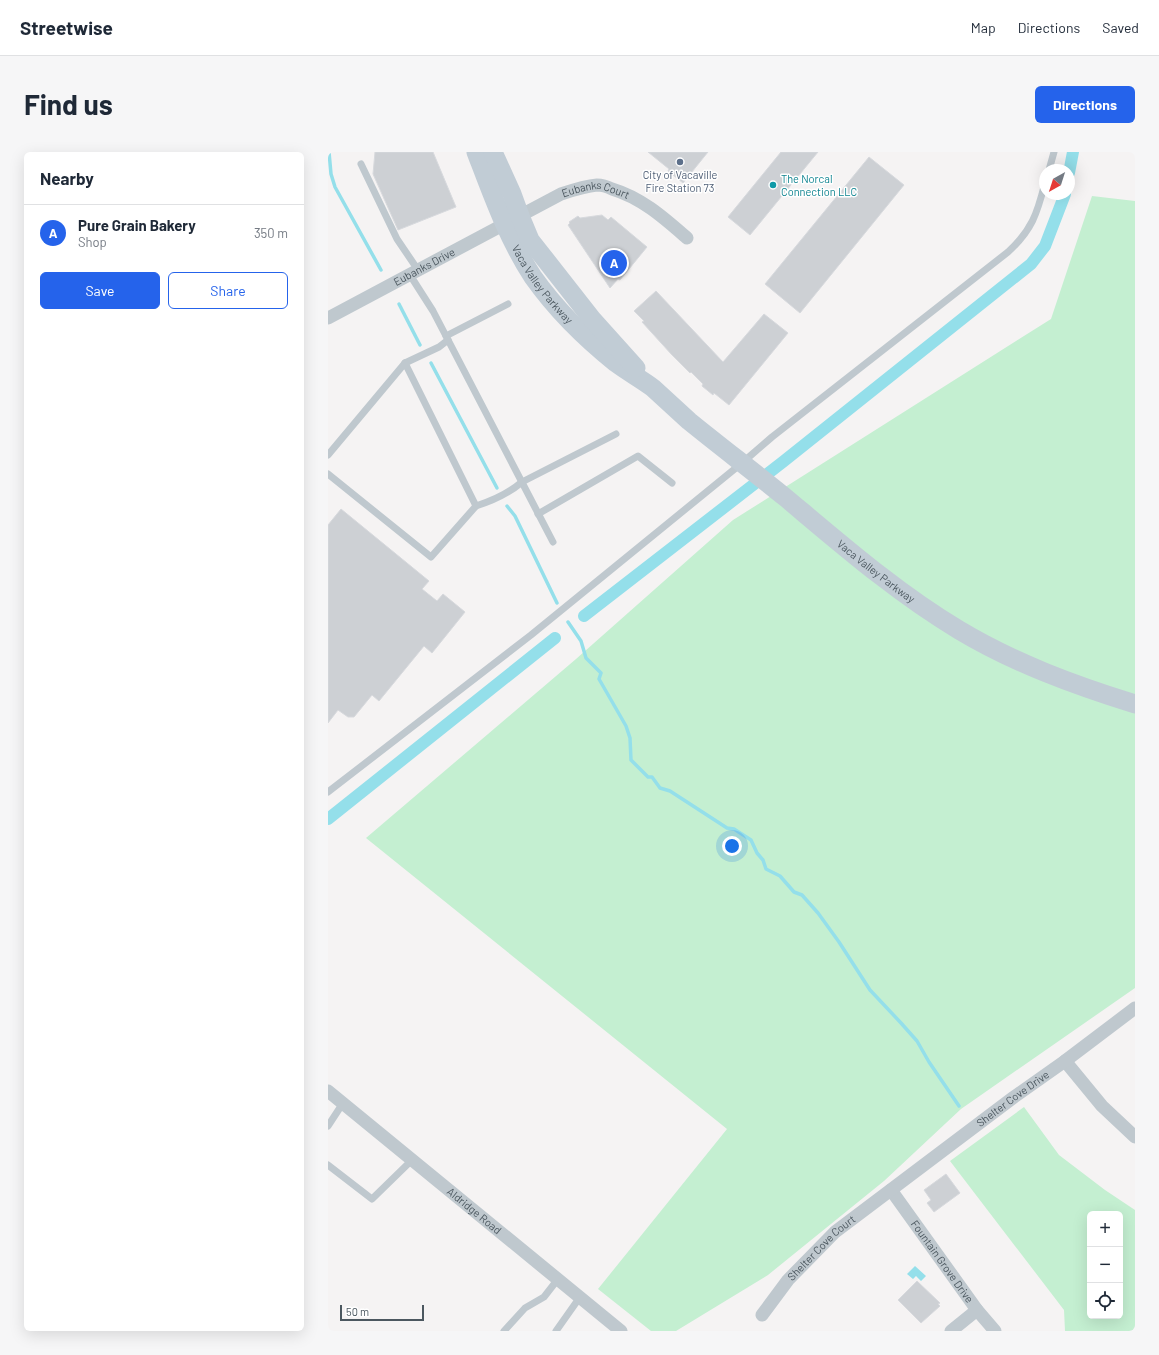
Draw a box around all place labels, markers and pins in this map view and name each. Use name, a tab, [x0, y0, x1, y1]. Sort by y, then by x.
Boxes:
marker: City of Vacaville Fire Station 73	[675, 157, 685, 167]
place label: City of Vacaville Fire Station 73	[643, 168, 717, 194]
place label: The Norcal Connection LLC	[781, 172, 857, 198]
marker: The Norcal Connection LLC	[768, 180, 778, 190]
pin: A	[601, 248, 627, 278]

